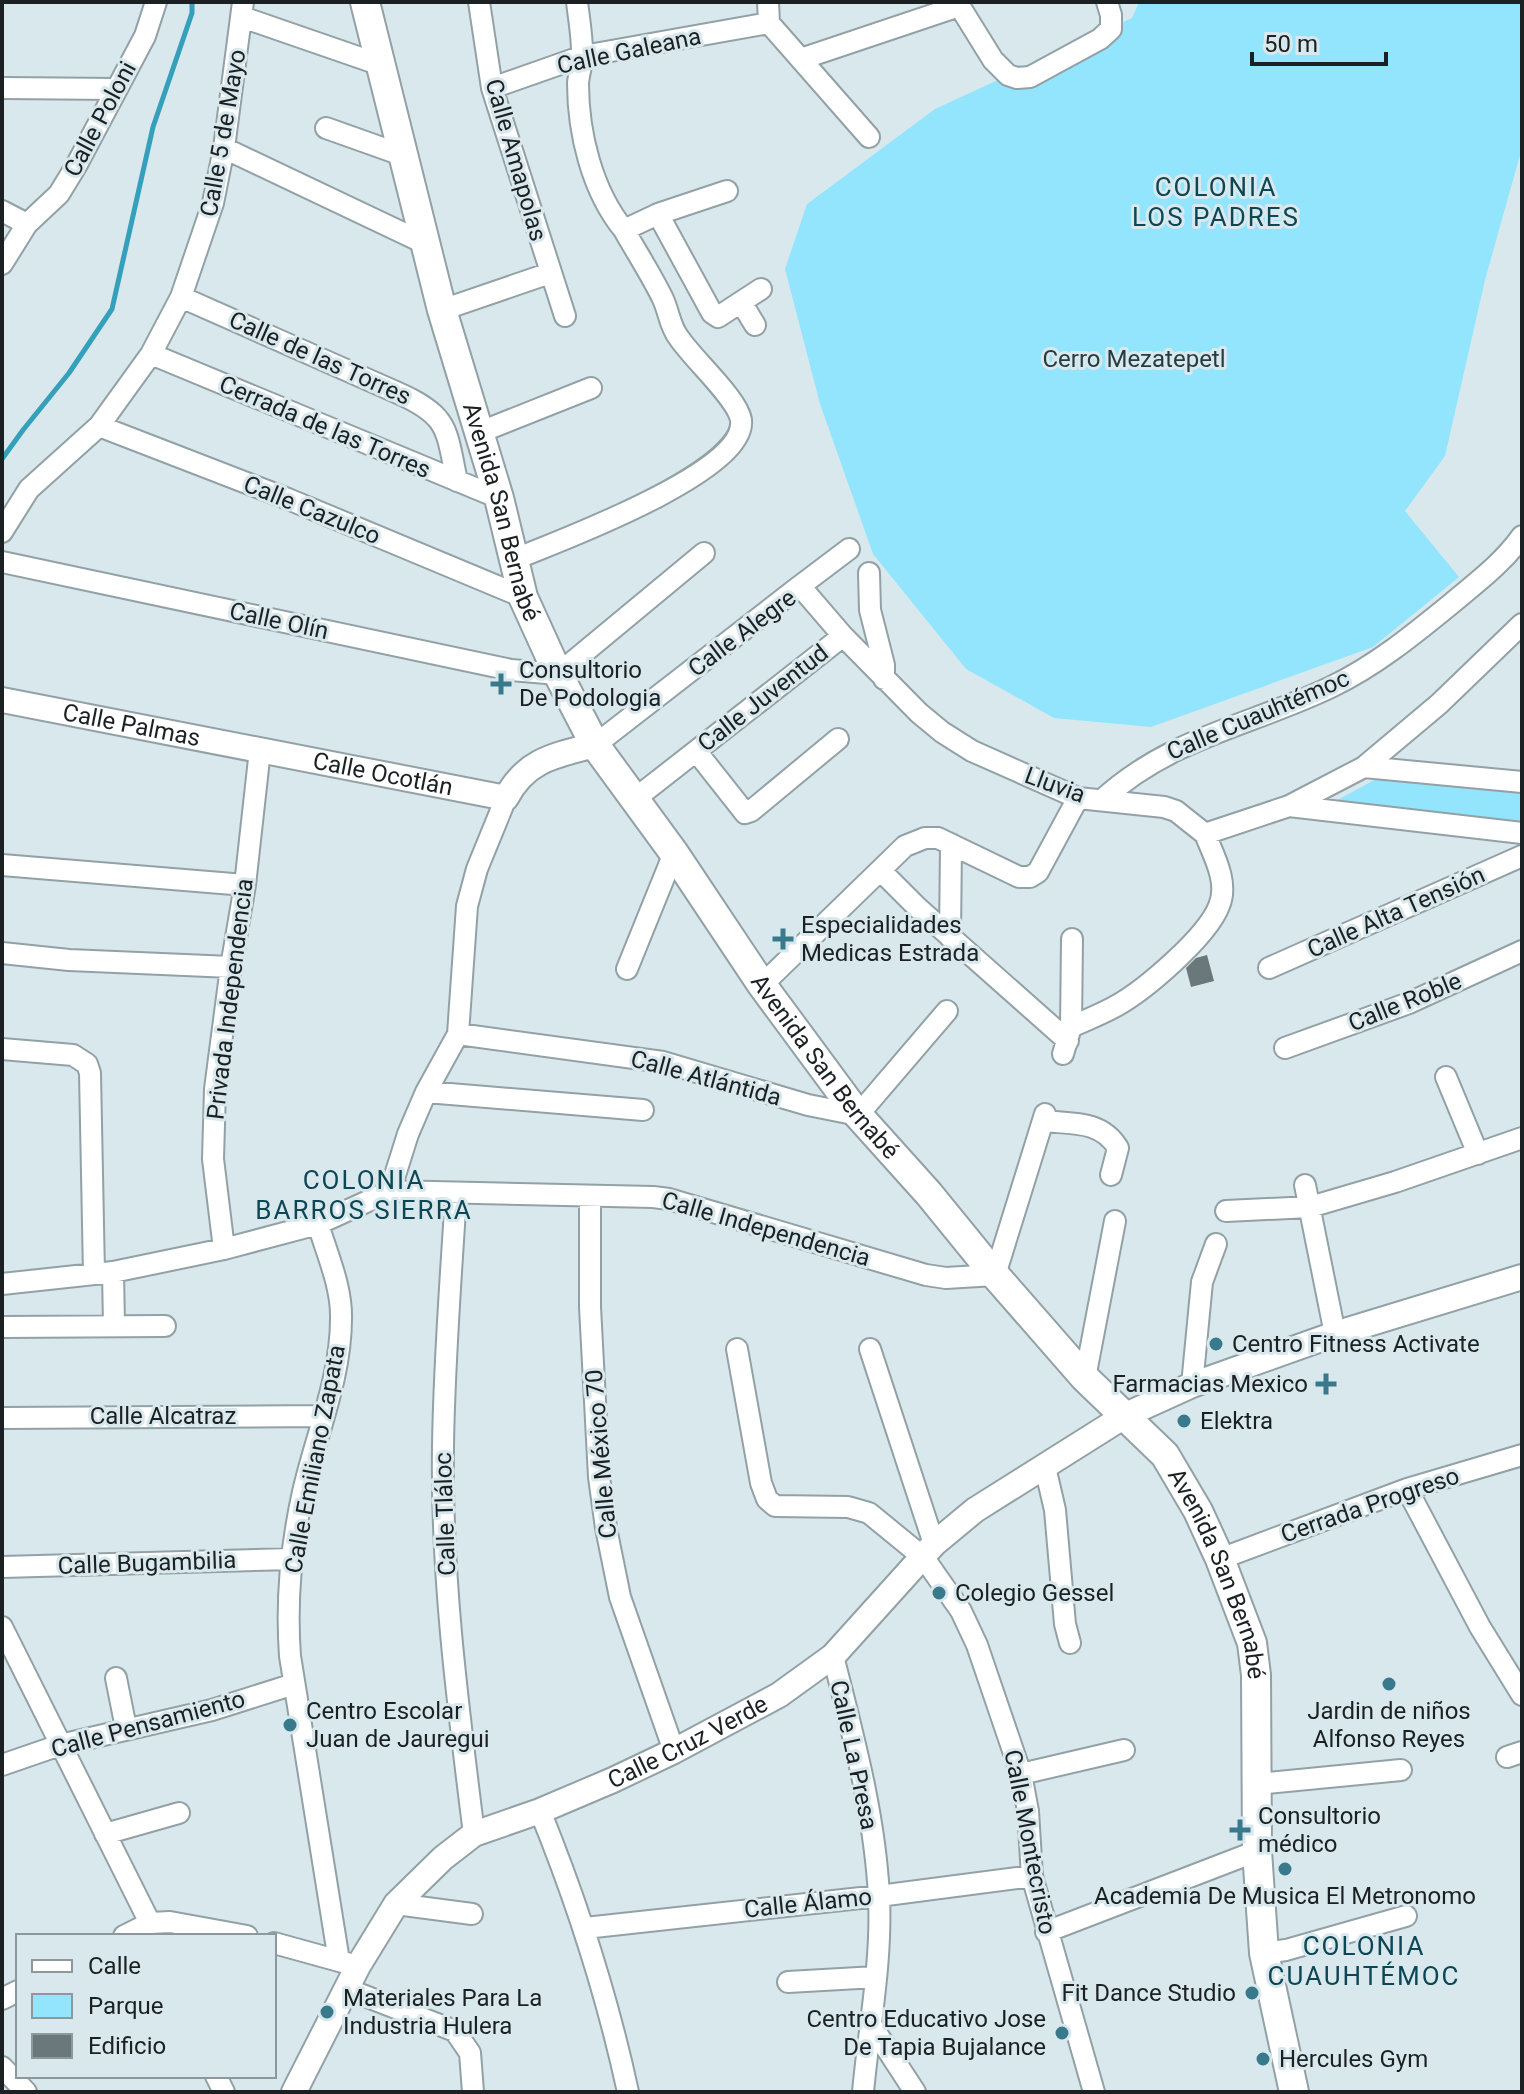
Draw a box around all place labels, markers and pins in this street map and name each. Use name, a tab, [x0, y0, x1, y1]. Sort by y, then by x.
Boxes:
place label: Consultorio De Podologia	[519, 656, 661, 712]
marker: Consultorio De Podologia	[490, 673, 512, 695]
place label: Especialidades Medicas Estrada	[801, 911, 979, 967]
marker: Especialidades Medicas Estrada	[772, 928, 794, 950]
place label: Centro Fitness Activate	[1232, 1330, 1480, 1358]
marker: Centro Fitness Activate	[1207, 1335, 1225, 1353]
place label: Farmacias Mexico	[1112, 1370, 1308, 1398]
marker: Farmacias Mexico	[1315, 1373, 1337, 1395]
place label: Elektra	[1200, 1407, 1273, 1435]
marker: Elektra	[1175, 1412, 1193, 1430]
place label: Colegio Gessel	[955, 1579, 1114, 1607]
marker: Colegio Gessel	[930, 1584, 948, 1602]
marker: Jardin de niños Alfonso Reyes	[1380, 1675, 1398, 1693]
place label: Centro Escolar Juan de Jauregui	[306, 1697, 490, 1753]
place label: Jardin de niños Alfonso Reyes	[1307, 1697, 1471, 1753]
marker: Centro Escolar Juan de Jauregui	[281, 1716, 299, 1734]
place label: Consultorio médico	[1258, 1802, 1381, 1858]
marker: Consultorio médico	[1229, 1819, 1251, 1841]
marker: Academia De Musica El Metronomo	[1276, 1860, 1294, 1878]
place label: Academia De Musica El Metronomo	[1094, 1882, 1476, 1910]
place label: Fit Dance Studio	[1061, 1979, 1236, 2007]
place label: Materiales Para La Industria Hulera	[343, 1984, 542, 2040]
marker: Fit Dance Studio	[1243, 1984, 1261, 2002]
marker: Materiales Para La Industria Hulera	[318, 2003, 336, 2021]
place label: Centro Educativo Jose De Tapia Bujalance	[806, 2005, 1046, 2061]
marker: Centro Educativo Jose De Tapia Bujalance	[1053, 2024, 1071, 2042]
place label: Hercules Gym	[1279, 2045, 1428, 2073]
marker: Hercules Gym	[1254, 2050, 1272, 2068]

